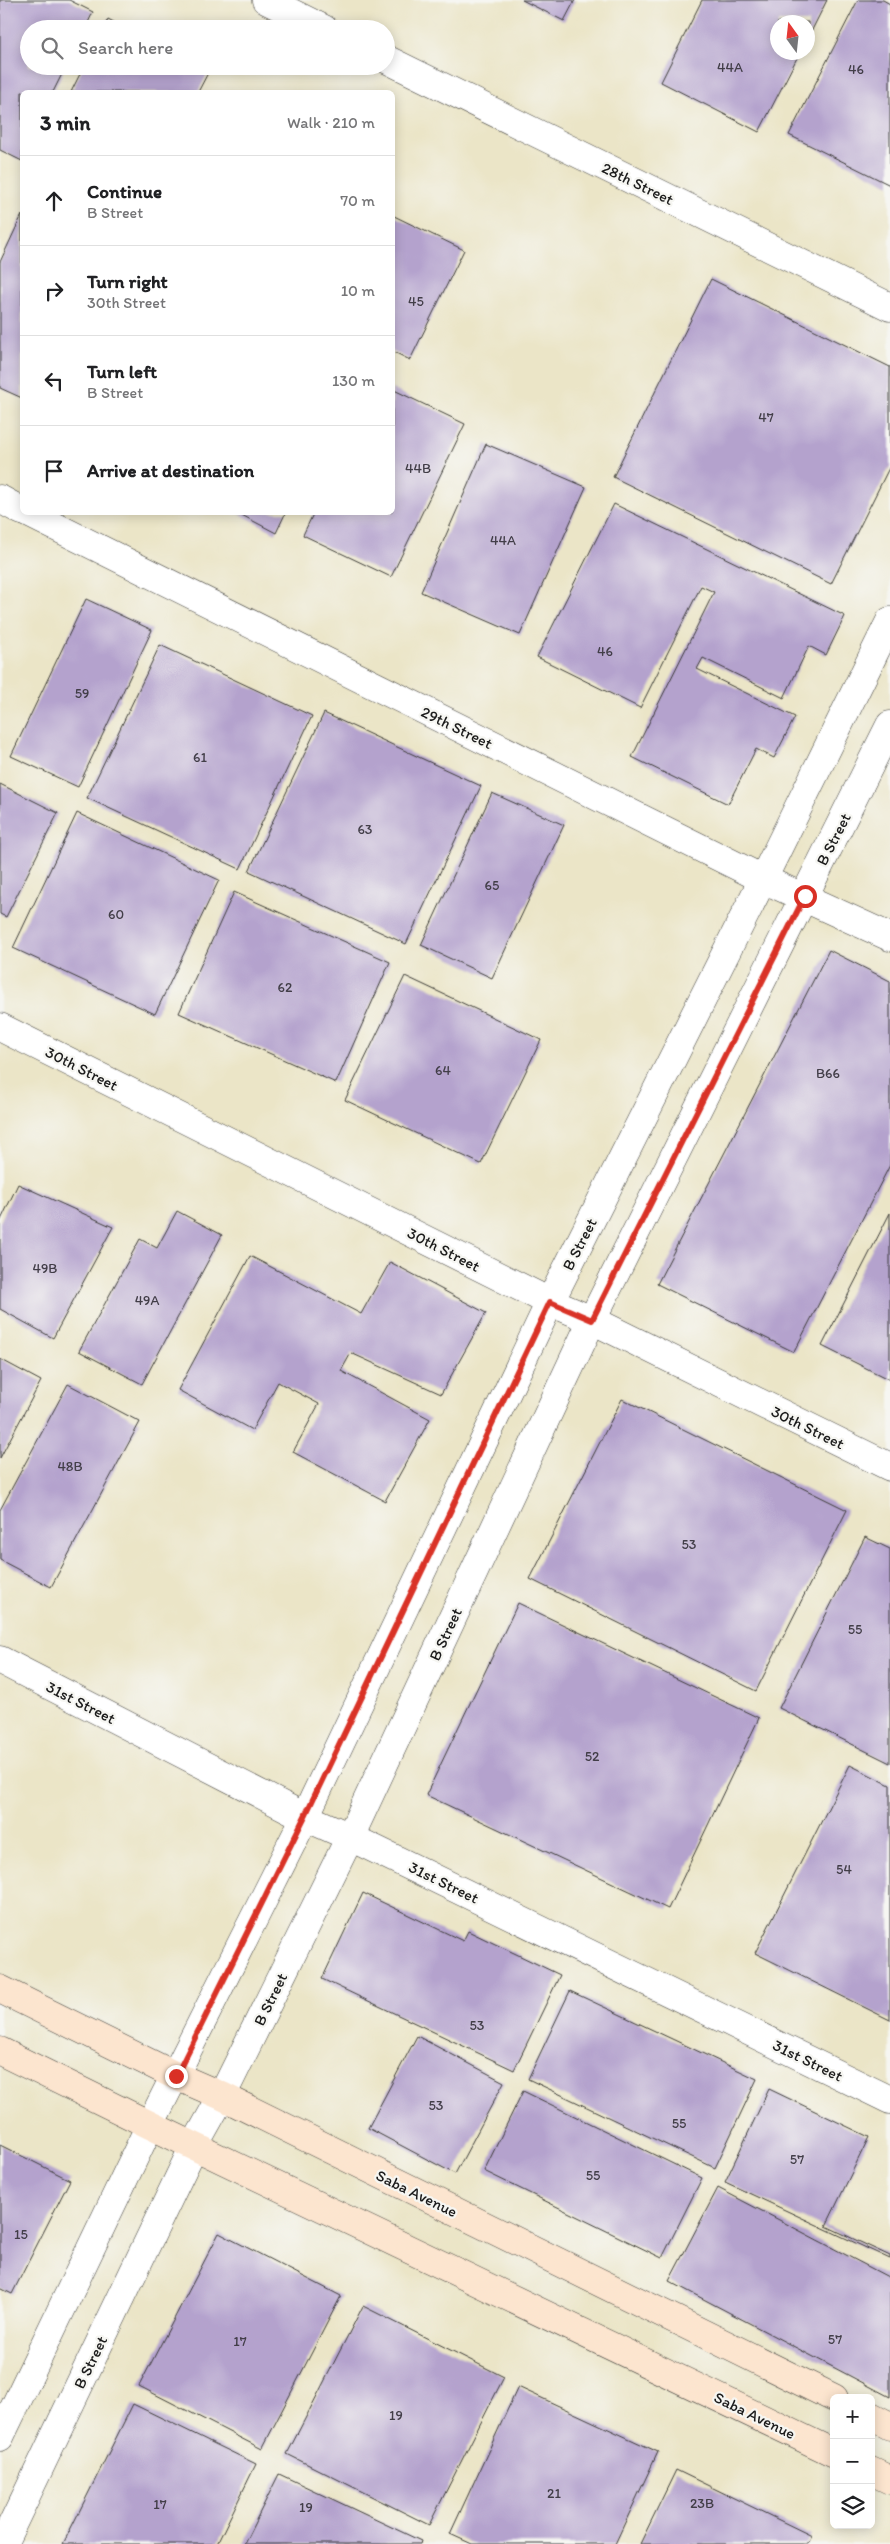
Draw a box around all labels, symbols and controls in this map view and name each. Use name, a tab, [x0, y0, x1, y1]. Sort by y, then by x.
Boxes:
north arrow	[770, 15, 815, 60]
search box	[20, 20, 395, 75]
icon: search	[38, 34, 66, 62]
text: Search here	[78, 36, 173, 59]
house number: 44A	[717, 59, 743, 76]
house number: 46	[848, 61, 864, 78]
text: 3 min	[40, 110, 90, 135]
text: Walk · 210 m	[287, 113, 375, 132]
street label: 28th Street	[599, 158, 677, 209]
text: Continue	[87, 180, 162, 203]
icon: ahead	[40, 187, 68, 215]
text: 70 m	[340, 191, 375, 210]
text: B Street	[87, 203, 143, 222]
text: Turn right	[87, 270, 168, 293]
icon: right	[40, 277, 68, 305]
text: 10 m	[341, 281, 375, 300]
text: 30th Street	[87, 293, 166, 312]
house number: 45	[408, 293, 424, 310]
text: Turn left	[87, 360, 157, 383]
icon: left	[40, 367, 68, 395]
text: 130 m	[332, 371, 375, 390]
text: B Street	[87, 383, 143, 402]
house number: 47	[758, 409, 774, 426]
icon: arrive	[40, 457, 68, 485]
text: Arrive at destination	[87, 459, 254, 482]
house number: 44B	[405, 460, 431, 477]
house number: 44A	[490, 532, 516, 549]
house number: 46	[597, 643, 613, 660]
house number: 59	[75, 685, 89, 702]
street label: 29th Street	[418, 702, 496, 753]
house number: 61	[193, 749, 207, 766]
street label: B Street	[812, 810, 855, 869]
house number: 63	[357, 821, 373, 838]
house number: 65	[485, 877, 499, 894]
route start	[794, 885, 817, 908]
house number: 60	[108, 906, 124, 923]
house number: 62	[278, 979, 293, 996]
street label: 30th Street	[42, 1042, 121, 1095]
house number: 64	[435, 1062, 451, 1079]
house number: B66	[816, 1065, 840, 1082]
street label: B Street	[558, 1215, 601, 1274]
street label: 30th Street	[404, 1223, 483, 1276]
house number: 49B	[33, 1260, 57, 1277]
house number: 49A	[135, 1292, 159, 1309]
street label: 30th Street	[768, 1402, 847, 1453]
house number: 48B	[57, 1458, 83, 1475]
house number: 53	[682, 1536, 697, 1553]
street label: B Street	[425, 1605, 466, 1664]
house number: 55	[848, 1621, 862, 1638]
street label: 31st Street	[43, 1677, 119, 1728]
house number: 52	[585, 1748, 600, 1765]
street label: 31st Street	[406, 1857, 482, 1908]
house number: 54	[836, 1861, 852, 1878]
street label: B Street	[250, 1970, 291, 2029]
house number: 53	[470, 2017, 485, 2034]
street label: 31st Street	[770, 2035, 846, 2086]
route end	[165, 2065, 188, 2088]
house number: 53	[429, 2097, 444, 2114]
house number: 55	[672, 2115, 686, 2132]
house number: 57	[790, 2151, 804, 2168]
street label: Saba Avenue	[373, 2166, 460, 2221]
house number: 55	[586, 2167, 600, 2184]
house number: 15	[14, 2226, 28, 2243]
house number: 57	[828, 2331, 842, 2348]
street label: B Street	[70, 2333, 111, 2392]
house number: 17	[233, 2333, 247, 2350]
street label: Saba Avenue	[711, 2388, 798, 2443]
map controls	[830, 2394, 875, 2529]
button: +	[830, 2394, 875, 2439]
house number: 19	[389, 2407, 403, 2424]
button: −	[830, 2439, 875, 2484]
button: layers	[830, 2484, 875, 2529]
house number: 21	[547, 2485, 561, 2502]
house number: 23B	[690, 2495, 714, 2512]
house number: 17	[153, 2496, 167, 2513]
house number: 19	[299, 2499, 313, 2516]

